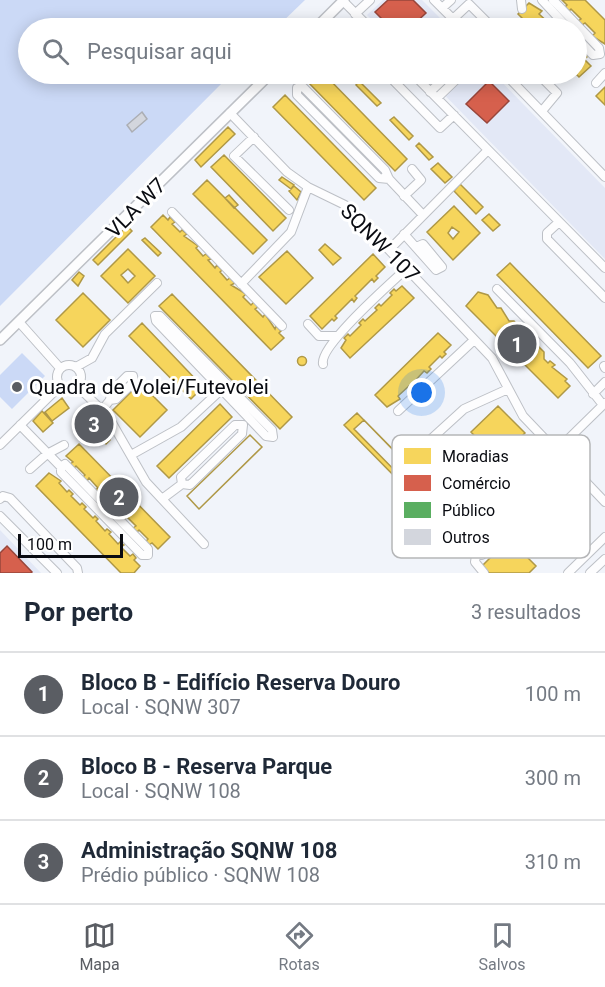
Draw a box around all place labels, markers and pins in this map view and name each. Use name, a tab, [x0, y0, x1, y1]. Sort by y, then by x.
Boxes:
pin: 1	[498, 322, 536, 366]
place label: Quadra de Volei/Futevolei	[29, 375, 269, 399]
marker: Quadra de Volei/Futevolei	[10, 380, 24, 394]
pin: 3	[74, 402, 113, 446]
pin: 2	[100, 474, 138, 520]

